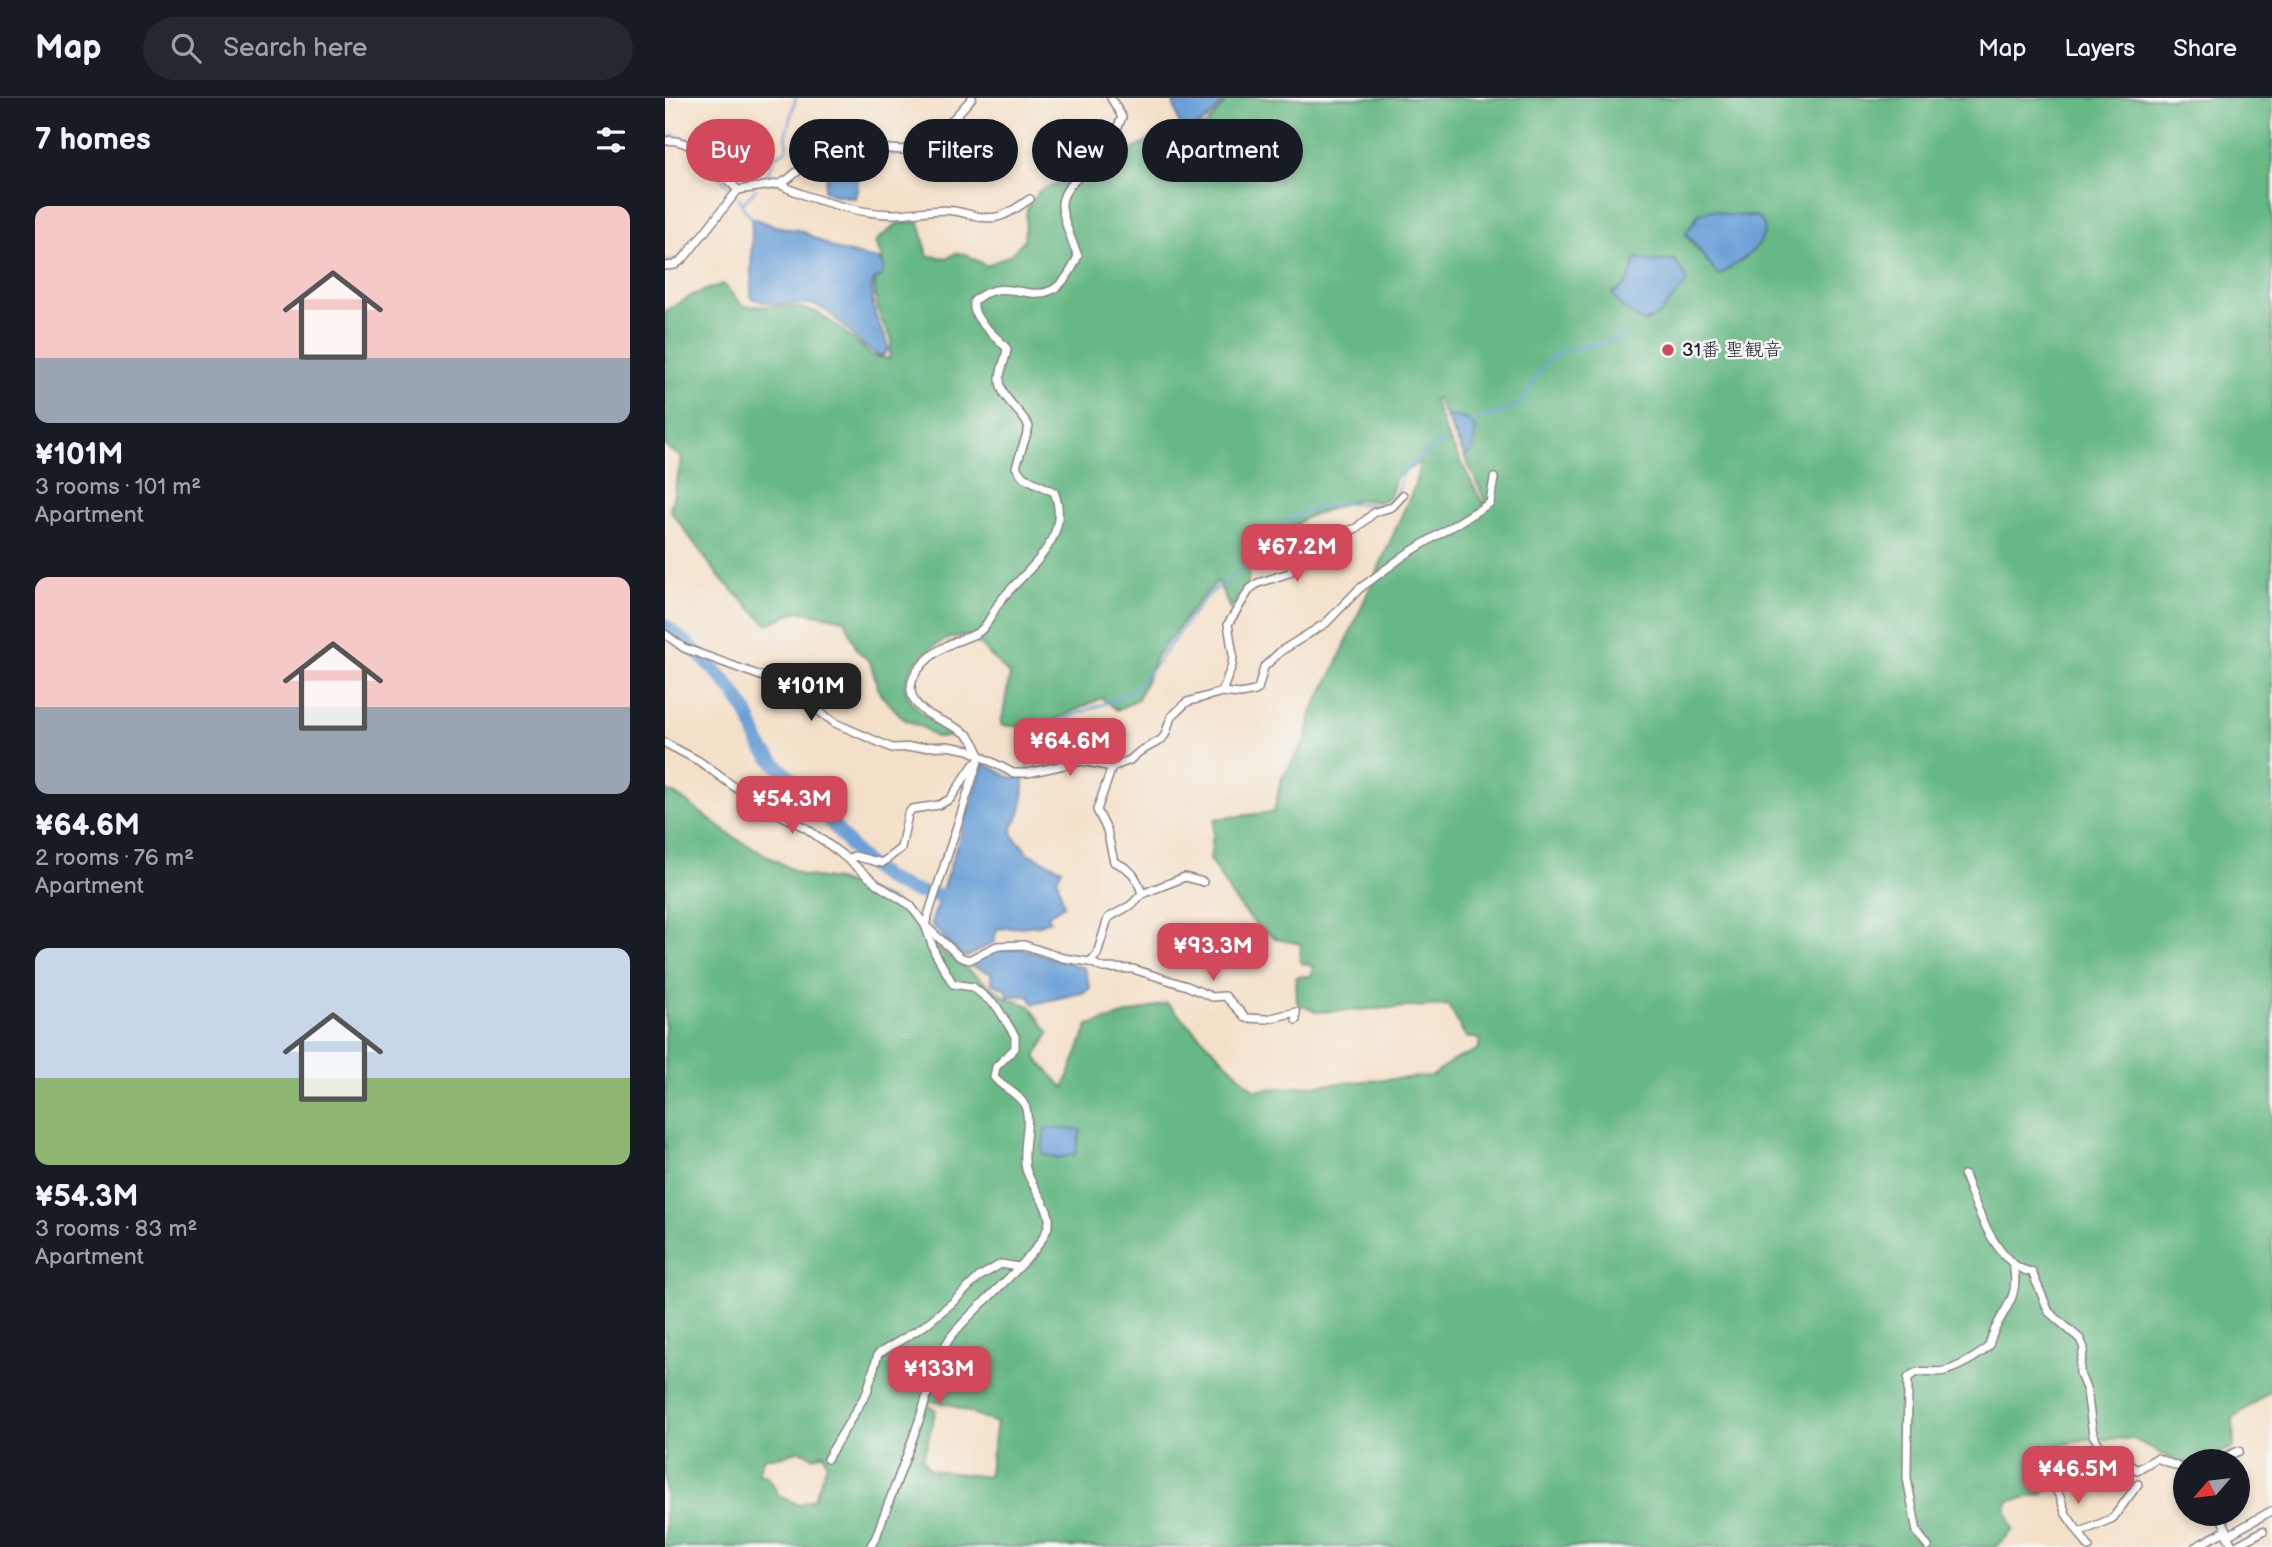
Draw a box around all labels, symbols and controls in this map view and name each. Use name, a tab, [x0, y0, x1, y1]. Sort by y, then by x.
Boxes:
search box	[143, 17, 633, 80]
text: Map	[35, 28, 101, 68]
icon: search	[167, 29, 205, 67]
text: Search here	[223, 33, 367, 64]
text: Map	[1978, 34, 2026, 63]
text: Layers	[2064, 34, 2135, 63]
text: Share	[2173, 34, 2237, 63]
chip: Buy	[686, 119, 775, 182]
chip: Rent	[789, 119, 889, 182]
chip: Filters	[903, 119, 1018, 182]
chip: New	[1032, 119, 1128, 182]
chip: Apartment	[1142, 119, 1303, 182]
icon: filters	[592, 121, 630, 159]
text: 7 homes	[35, 122, 151, 158]
icon: home	[270, 252, 396, 378]
place label: 31番 聖観音	[1682, 339, 1782, 362]
marker: 31番 聖観音	[1660, 342, 1676, 358]
text: ¥101M	[35, 437, 123, 473]
text: 3 rooms · 101 m²	[35, 473, 201, 501]
text: Apartment	[35, 501, 144, 529]
pin: ¥67.2M	[1240, 524, 1354, 584]
text: ¥67.2M	[1257, 533, 1337, 561]
icon: home	[270, 623, 396, 749]
pin: ¥101M	[762, 664, 860, 723]
text: ¥101M	[777, 672, 845, 700]
pin: ¥64.6M	[1013, 718, 1127, 778]
text: ¥64.6M	[1030, 727, 1110, 755]
pin: ¥54.3M	[735, 776, 849, 836]
text: ¥54.3M	[752, 785, 832, 813]
text: ¥64.6M	[35, 808, 140, 844]
text: 2 rooms · 76 m²	[35, 844, 194, 872]
text: Apartment	[35, 872, 144, 900]
pin: ¥93.3M	[1156, 924, 1270, 983]
text: ¥93.3M	[1173, 932, 1253, 960]
icon: home	[270, 994, 396, 1120]
text: ¥54.3M	[35, 1179, 138, 1215]
text: 3 rooms · 83 m²	[35, 1215, 197, 1243]
text: Apartment	[35, 1243, 144, 1271]
pin: ¥133M	[890, 1346, 988, 1406]
text: ¥133M	[904, 1355, 974, 1383]
pin: ¥46.5M	[2021, 1446, 2135, 1506]
north arrow	[2173, 1449, 2251, 1526]
map controls	[2173, 1449, 2250, 1526]
text: ¥46.5M	[2038, 1455, 2118, 1483]

